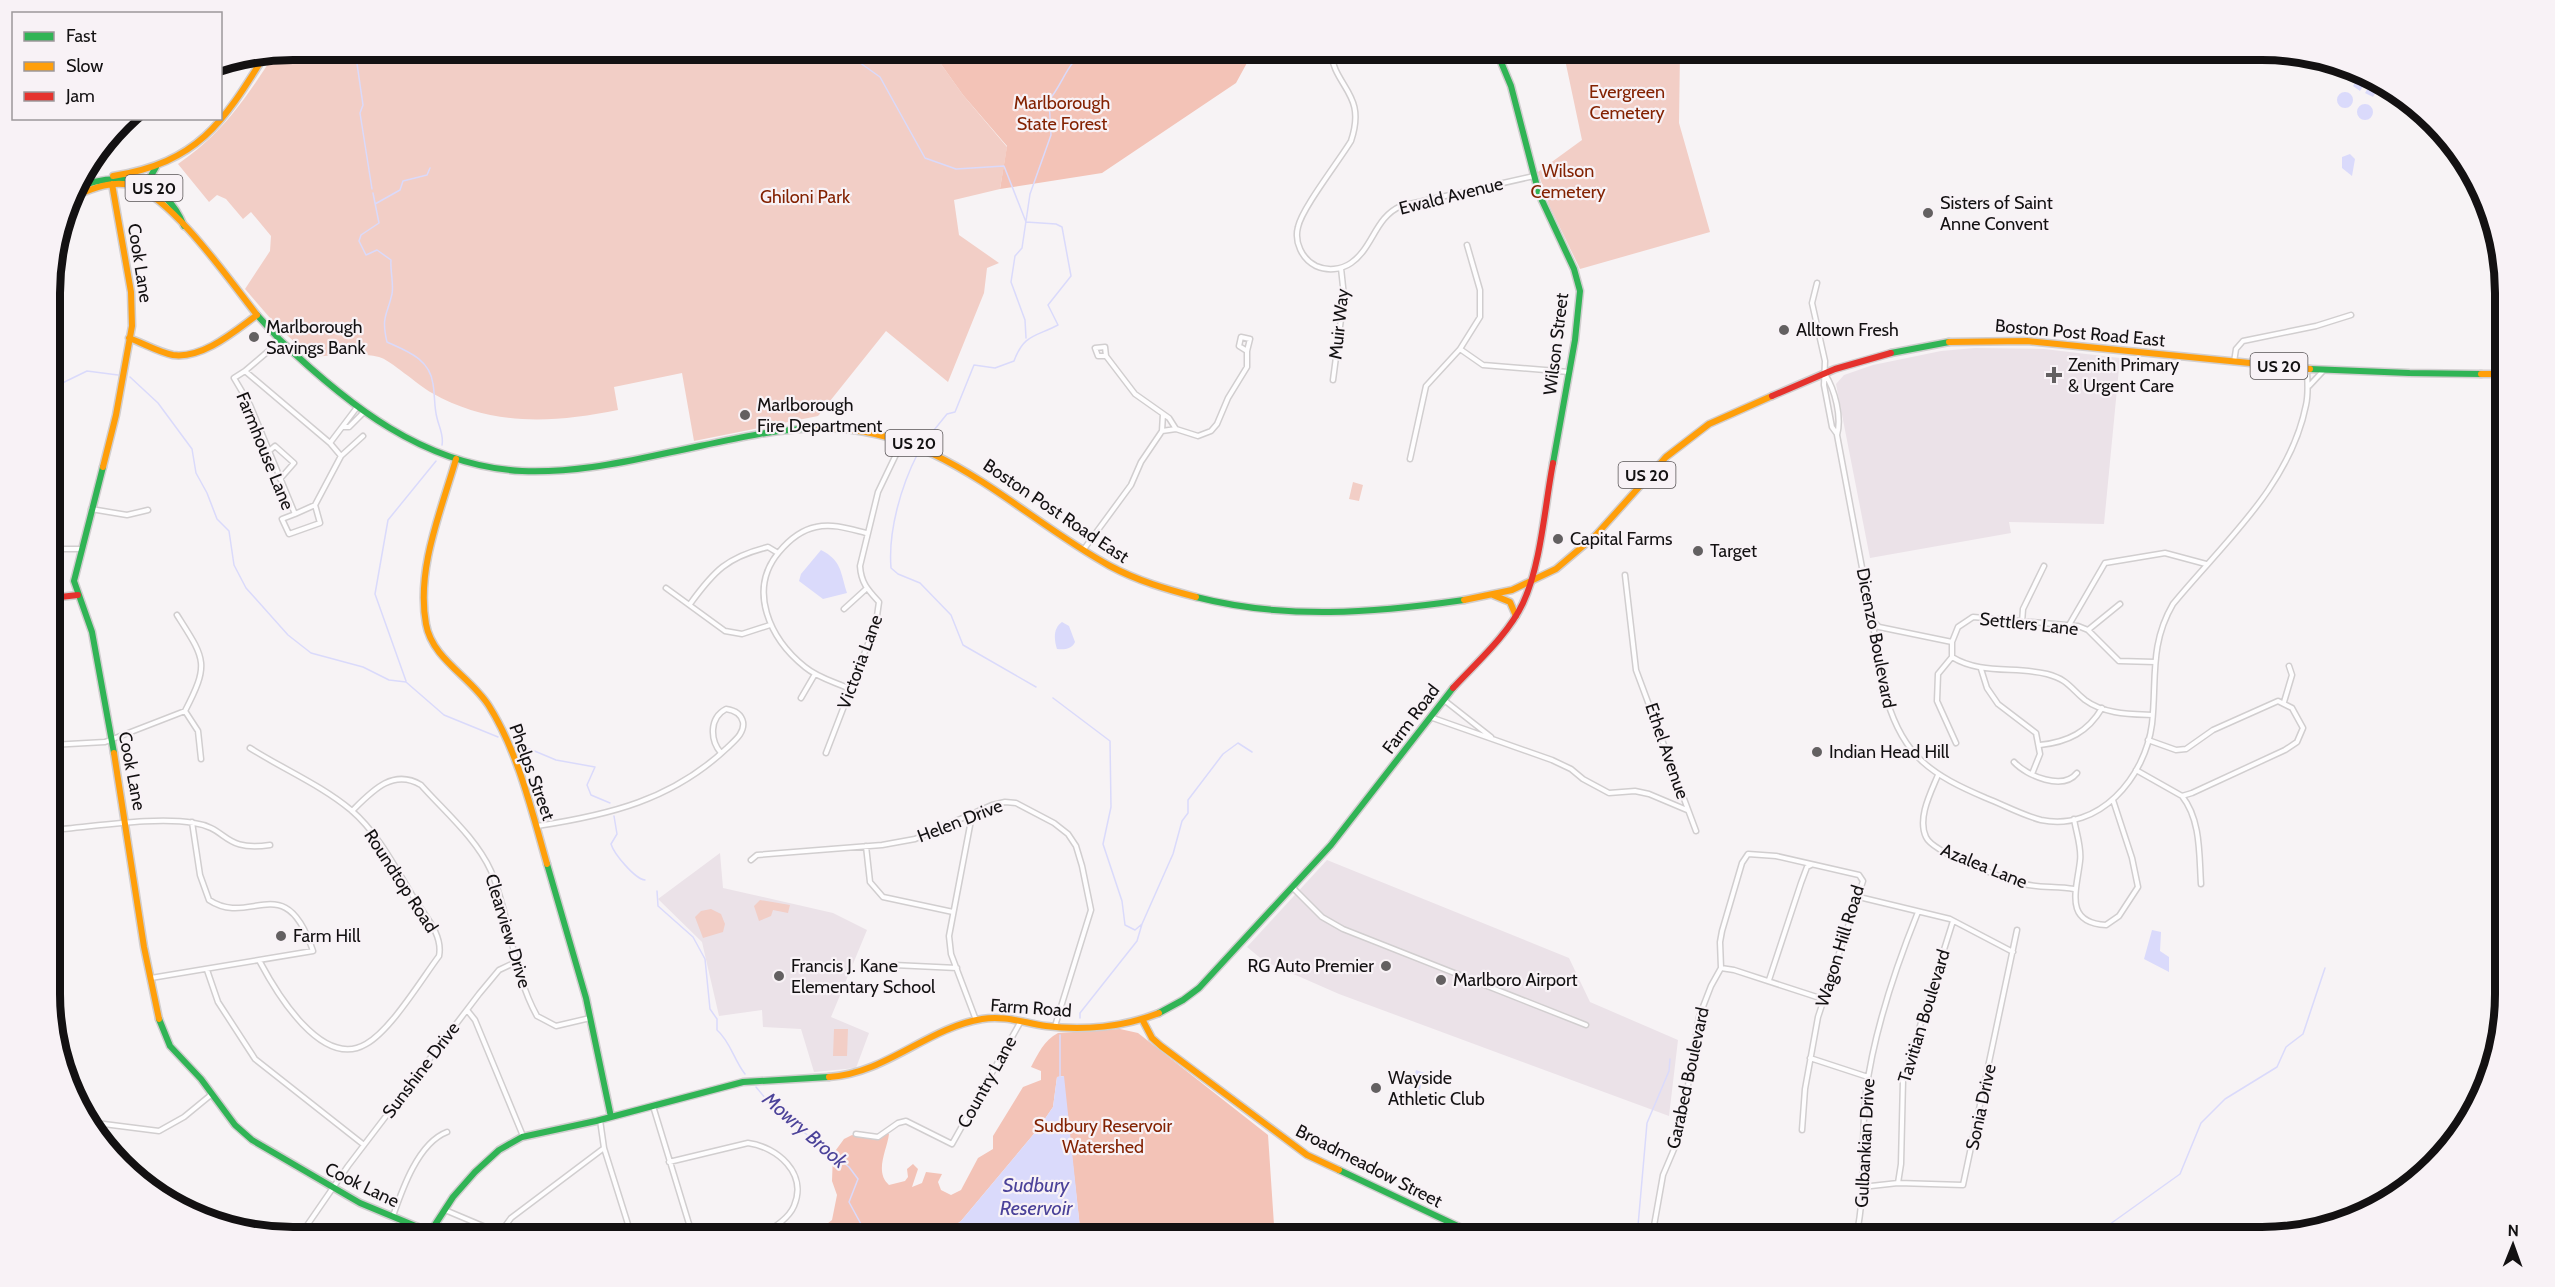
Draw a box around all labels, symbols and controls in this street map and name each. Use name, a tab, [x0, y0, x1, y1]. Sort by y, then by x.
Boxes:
legend	[12, 12, 222, 120]
text: Fast	[66, 25, 97, 47]
text: Slow	[66, 55, 103, 77]
park label: Evergreen Cemetery	[1589, 81, 1665, 124]
text: Jam	[65, 85, 95, 107]
park label: Marlborough State Forest	[1014, 92, 1110, 135]
park label: Wilson Cemetery	[1530, 160, 1606, 203]
street label: Ewald Avenue	[1397, 172, 1505, 220]
road number: US 20	[126, 175, 182, 201]
park label: Ghiloni Park	[760, 186, 851, 208]
place label: Sisters of Saint Anne Convent	[1940, 192, 2053, 235]
marker: Sisters of Saint Anne Convent	[1921, 206, 1935, 220]
street label: Cook Lane	[123, 222, 157, 304]
street label: Muir Way	[1324, 288, 1354, 360]
street label: Wilson Street	[1539, 292, 1573, 396]
street label: Boston Post Road East	[1994, 315, 2166, 351]
place label: Marlborough Savings Bank	[266, 316, 366, 359]
place label: Alltown Fresh	[1796, 319, 1899, 341]
marker: Alltown Fresh	[1777, 323, 1791, 337]
marker: Marlborough Savings Bank	[247, 330, 261, 344]
road number: US 20	[2250, 353, 2308, 379]
place label: Zenith Primary & Urgent Care	[2068, 354, 2179, 397]
marker: Zenith Primary & Urgent Care	[2045, 366, 2063, 384]
street label: Farmhouse Lane	[231, 389, 299, 513]
place label: Marlborough Fire Department	[757, 394, 882, 437]
marker: Marlborough Fire Department	[738, 408, 752, 422]
road number: US 20	[886, 430, 942, 456]
street label: Boston Post Road East	[979, 454, 1133, 568]
road number: US 20	[1618, 462, 1676, 488]
place label: Capital Farms	[1570, 528, 1673, 550]
marker: Capital Farms	[1551, 532, 1565, 546]
place label: Target	[1710, 540, 1757, 562]
marker: Target	[1691, 544, 1705, 558]
street label: Dicenzo Boulevard	[1852, 566, 1900, 710]
street label: Settlers Lane	[1978, 608, 2080, 640]
street label: Victoria Lane	[833, 612, 887, 712]
street label: Farm Road	[1378, 680, 1444, 758]
street label: Ethel Avenue	[1640, 700, 1694, 802]
street label: Phelps Street	[504, 721, 560, 823]
street label: Cook Lane	[114, 730, 150, 812]
place label: Indian Head Hill	[1829, 741, 1950, 763]
marker: Indian Head Hill	[1810, 745, 1824, 759]
street label: Helen Drive	[914, 795, 1006, 847]
street label: Roundtop Road	[359, 825, 443, 937]
street label: Azalea Lane	[1938, 839, 2030, 893]
street label: Clearview Drive	[480, 871, 536, 991]
street label: Wagon Hill Road	[1811, 883, 1869, 1009]
place label: Farm Hill	[293, 925, 361, 947]
marker: Farm Hill	[274, 929, 288, 943]
street label: Tavitian Boulevard	[1893, 947, 1955, 1085]
place label: Francis J. Kane Elementary School	[791, 955, 936, 998]
place label: RG Auto Premier	[1247, 955, 1374, 977]
marker: RG Auto Premier	[1379, 959, 1393, 973]
marker: Francis J. Kane Elementary School	[772, 969, 786, 983]
place label: Marlboro Airport	[1453, 969, 1578, 991]
marker: Marlboro Airport	[1434, 973, 1448, 987]
street label: Farm Road	[990, 994, 1072, 1022]
street label: Garabed Boulevard	[1662, 1005, 1714, 1151]
street label: Sunshine Drive	[378, 1018, 464, 1122]
street label: Country Lane	[953, 1032, 1021, 1132]
street label: Sonia Drive	[1961, 1062, 2001, 1152]
place label: Wayside Athletic Club	[1388, 1067, 1485, 1110]
street label: Gulbankian Drive	[1851, 1078, 1879, 1208]
marker: Wayside Athletic Club	[1369, 1081, 1383, 1095]
water label: Mowry Brook	[757, 1086, 853, 1174]
park label: Sudbury Reservoir Watershed	[1034, 1115, 1172, 1158]
street label: Broadmeadow Street	[1292, 1120, 1446, 1212]
street label: Cook Lane	[321, 1158, 403, 1212]
water label: Sudbury Reservoir	[1000, 1173, 1073, 1220]
north arrow	[2483, 1215, 2543, 1275]
text: N	[2507, 1221, 2519, 1240]

